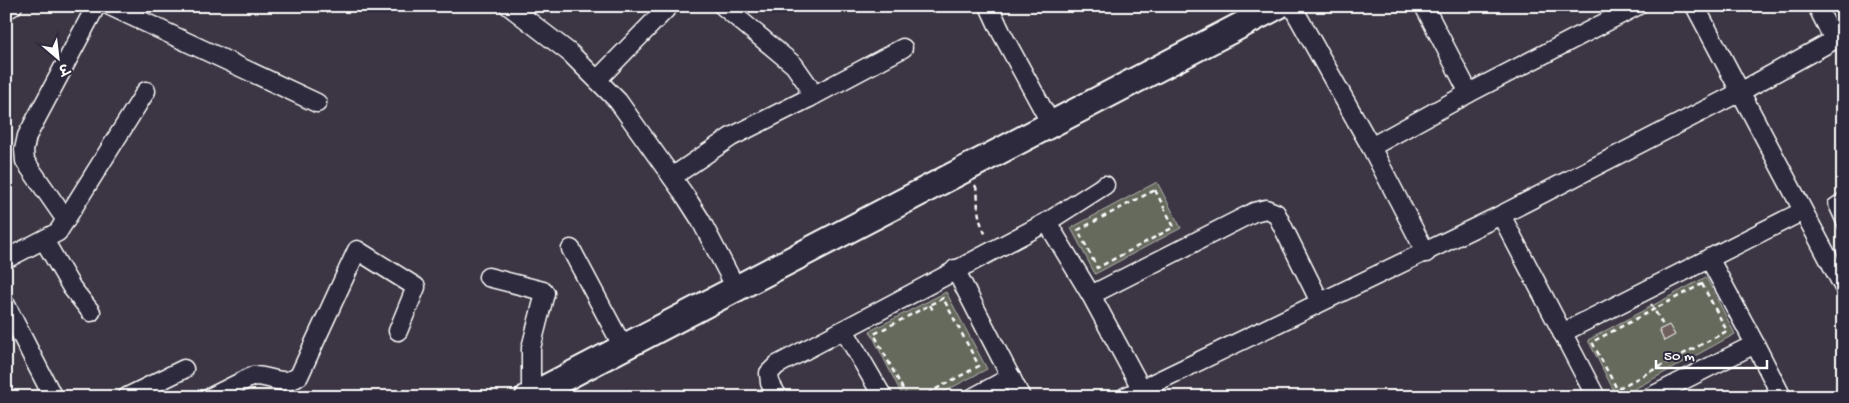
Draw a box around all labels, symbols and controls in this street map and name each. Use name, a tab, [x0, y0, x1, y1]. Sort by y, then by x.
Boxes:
north arrow	[32, 32, 82, 82]
text: उ	[53, 57, 73, 78]
scale bar	[1656, 338, 1768, 370]
text: 50 m	[1664, 348, 1695, 366]

